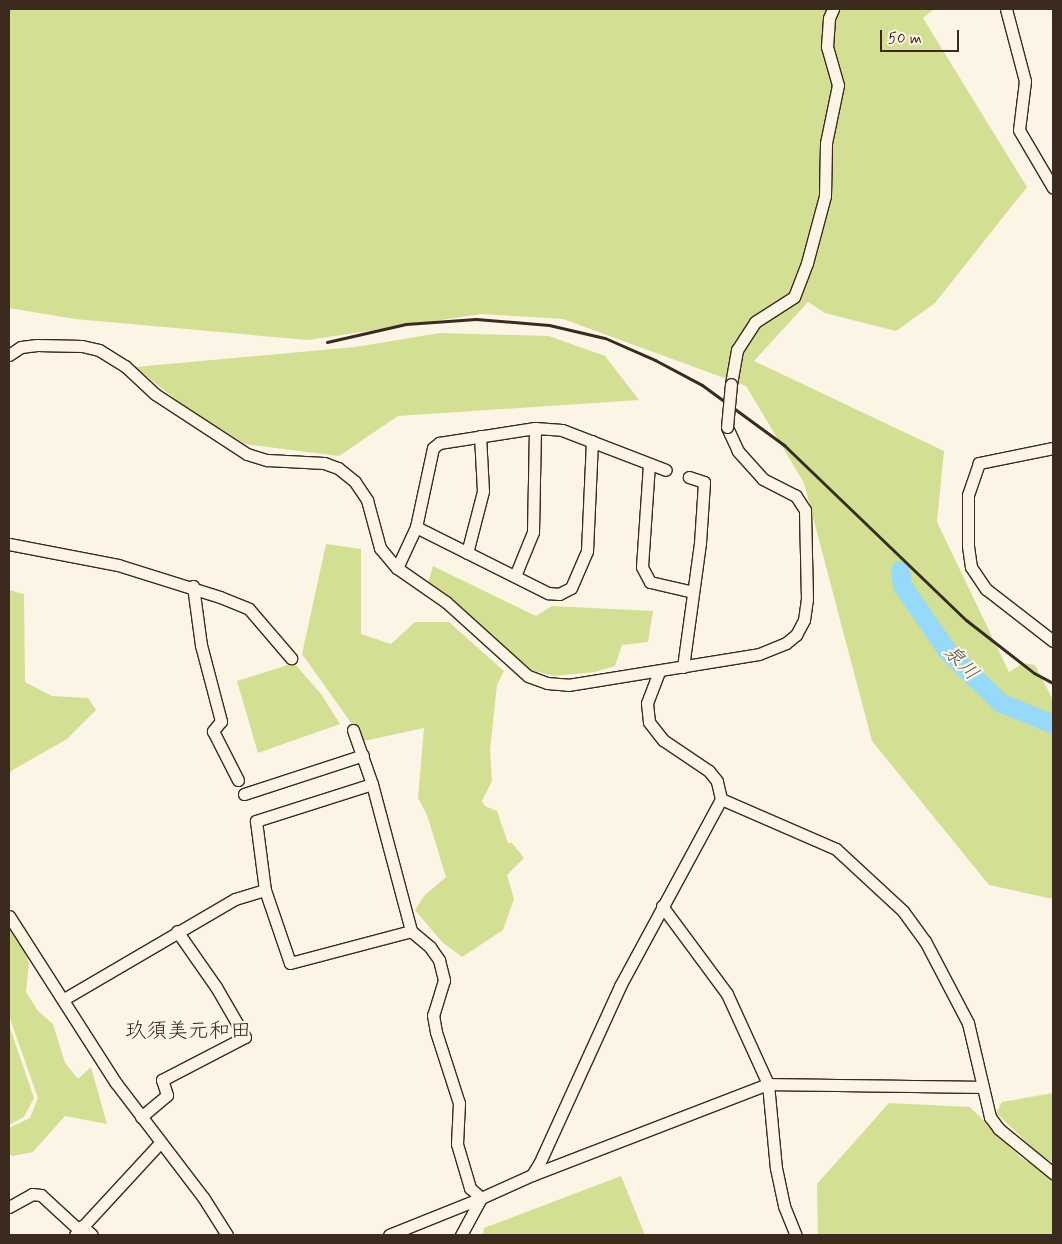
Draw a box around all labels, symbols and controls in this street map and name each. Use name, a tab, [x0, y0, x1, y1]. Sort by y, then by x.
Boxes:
scale bar	[882, 20, 961, 52]
text: 50 m	[888, 29, 922, 49]
water label: 泉川	[938, 640, 984, 686]
district label: 玖須美元和田	[125, 1018, 251, 1044]

